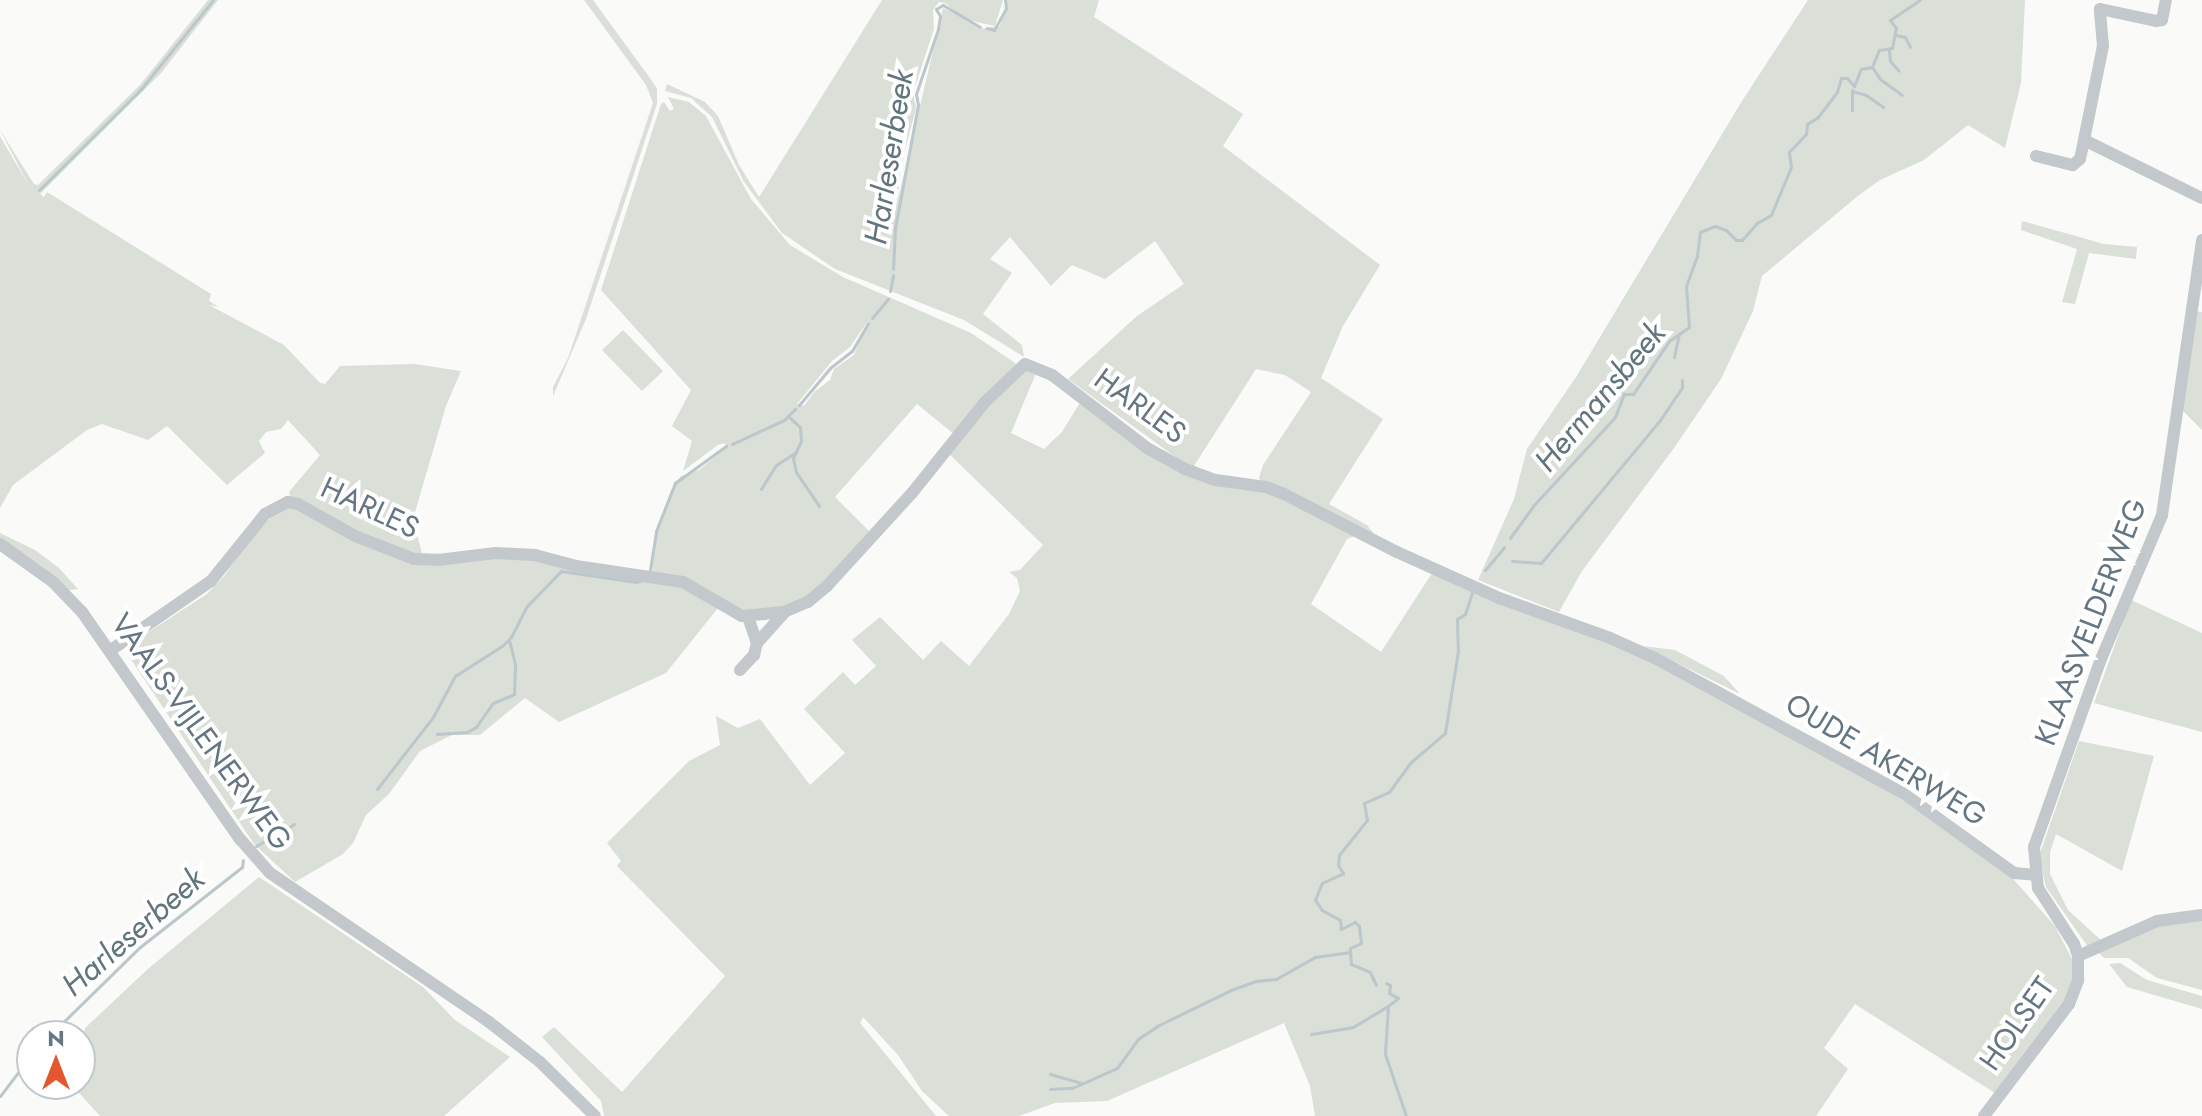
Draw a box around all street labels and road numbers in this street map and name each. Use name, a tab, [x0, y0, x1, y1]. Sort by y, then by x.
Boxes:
street label: HARLES	[1087, 361, 1193, 451]
street label: HARLES	[315, 470, 425, 546]
street label: KLAASVELDERWEG	[2027, 494, 2155, 750]
street label: VAALS-VIJLENERWEG	[103, 607, 299, 857]
street label: OUDE AKERWEG	[1779, 686, 1993, 834]
street label: HOLSET	[1972, 970, 2062, 1078]

